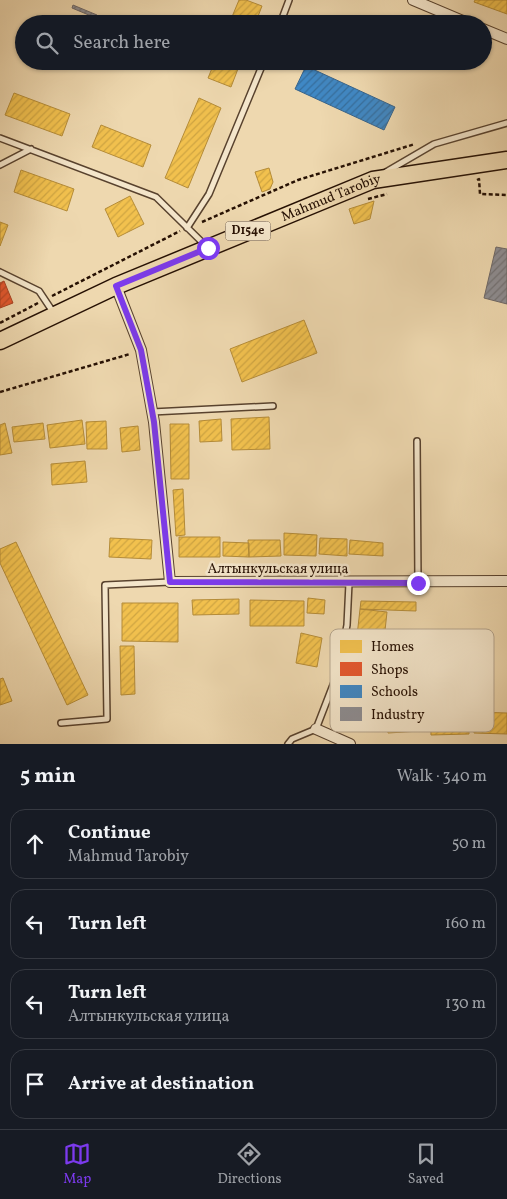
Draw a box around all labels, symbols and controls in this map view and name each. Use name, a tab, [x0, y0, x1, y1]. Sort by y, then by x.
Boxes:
search box	[15, 15, 492, 70]
icon: search	[33, 29, 61, 57]
text: Search here	[73, 30, 170, 56]
street label: Mahmud Tarobiy	[278, 169, 382, 226]
road number: D154e	[226, 222, 270, 240]
route start	[197, 237, 220, 260]
street label: Алтынкульская улица	[207, 560, 349, 579]
route end	[407, 572, 430, 595]
legend	[330, 629, 494, 732]
text: Homes	[371, 638, 414, 657]
text: Shops	[371, 661, 409, 680]
text: Schools	[371, 683, 418, 702]
text: Industry	[371, 706, 425, 725]
text: 5 min	[20, 762, 76, 791]
text: Walk · 340 m	[397, 766, 487, 788]
text: Continue	[68, 820, 151, 846]
icon: ahead	[21, 830, 49, 858]
text: 50 m	[452, 833, 486, 855]
text: Mahmud Tarobiy	[68, 846, 189, 868]
icon: left	[21, 910, 49, 938]
text: Turn left	[68, 911, 147, 937]
text: 160 m	[445, 913, 486, 935]
text: Turn left	[68, 980, 147, 1006]
icon: left	[21, 990, 49, 1018]
text: 130 m	[445, 993, 486, 1015]
text: Алтынкульская улица	[68, 1006, 229, 1028]
icon: arrive	[21, 1070, 49, 1098]
text: Arrive at destination	[68, 1071, 254, 1097]
tab: Map	[63, 1140, 91, 1189]
tab: Directions	[217, 1140, 282, 1189]
tab: Saved	[408, 1140, 444, 1189]

